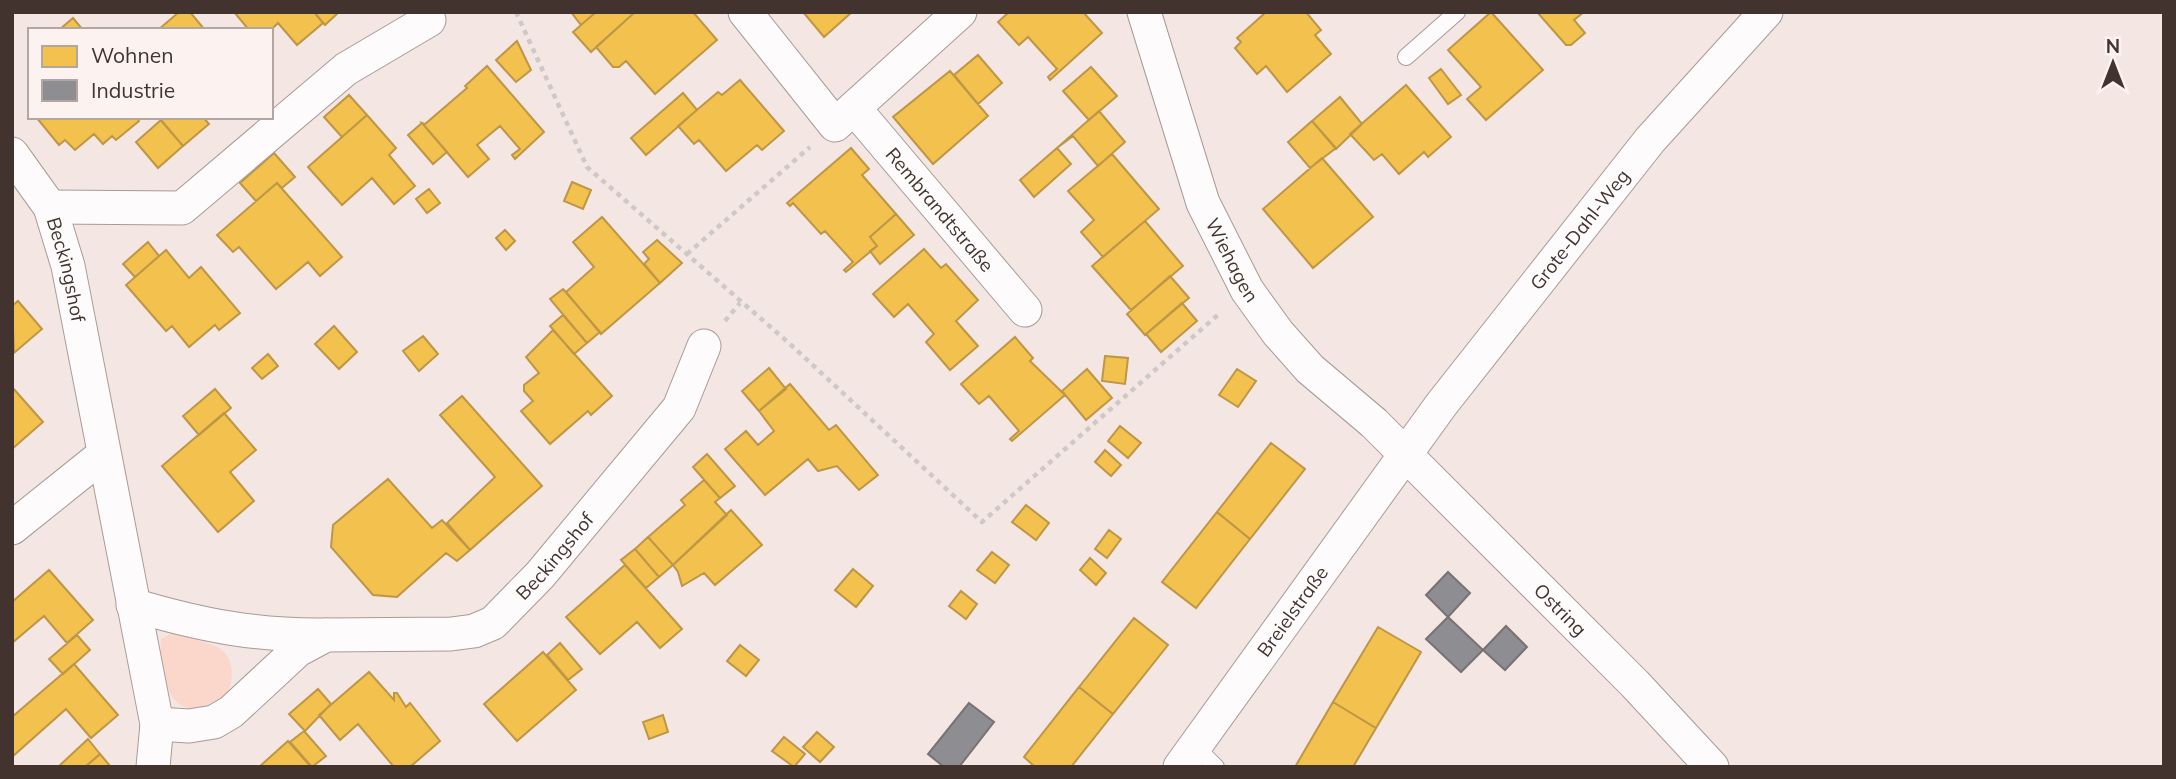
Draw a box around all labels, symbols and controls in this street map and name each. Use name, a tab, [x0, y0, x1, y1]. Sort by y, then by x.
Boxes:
legend	[28, 28, 273, 119]
north arrow	[2078, 28, 2148, 98]
text: N	[2106, 34, 2120, 58]
text: Wohnen	[91, 42, 173, 68]
text: Industrie	[91, 77, 175, 103]
street label: Rembrandtstraße	[881, 142, 999, 277]
street label: Grote-Dahl-Weg	[1525, 164, 1634, 294]
street label: Beckingshof	[42, 214, 91, 325]
street label: Wiehagen	[1201, 214, 1264, 307]
street label: Beckingshof	[511, 507, 599, 605]
street label: Breielstraße	[1252, 561, 1333, 661]
street label: Ostring	[1529, 578, 1592, 641]

